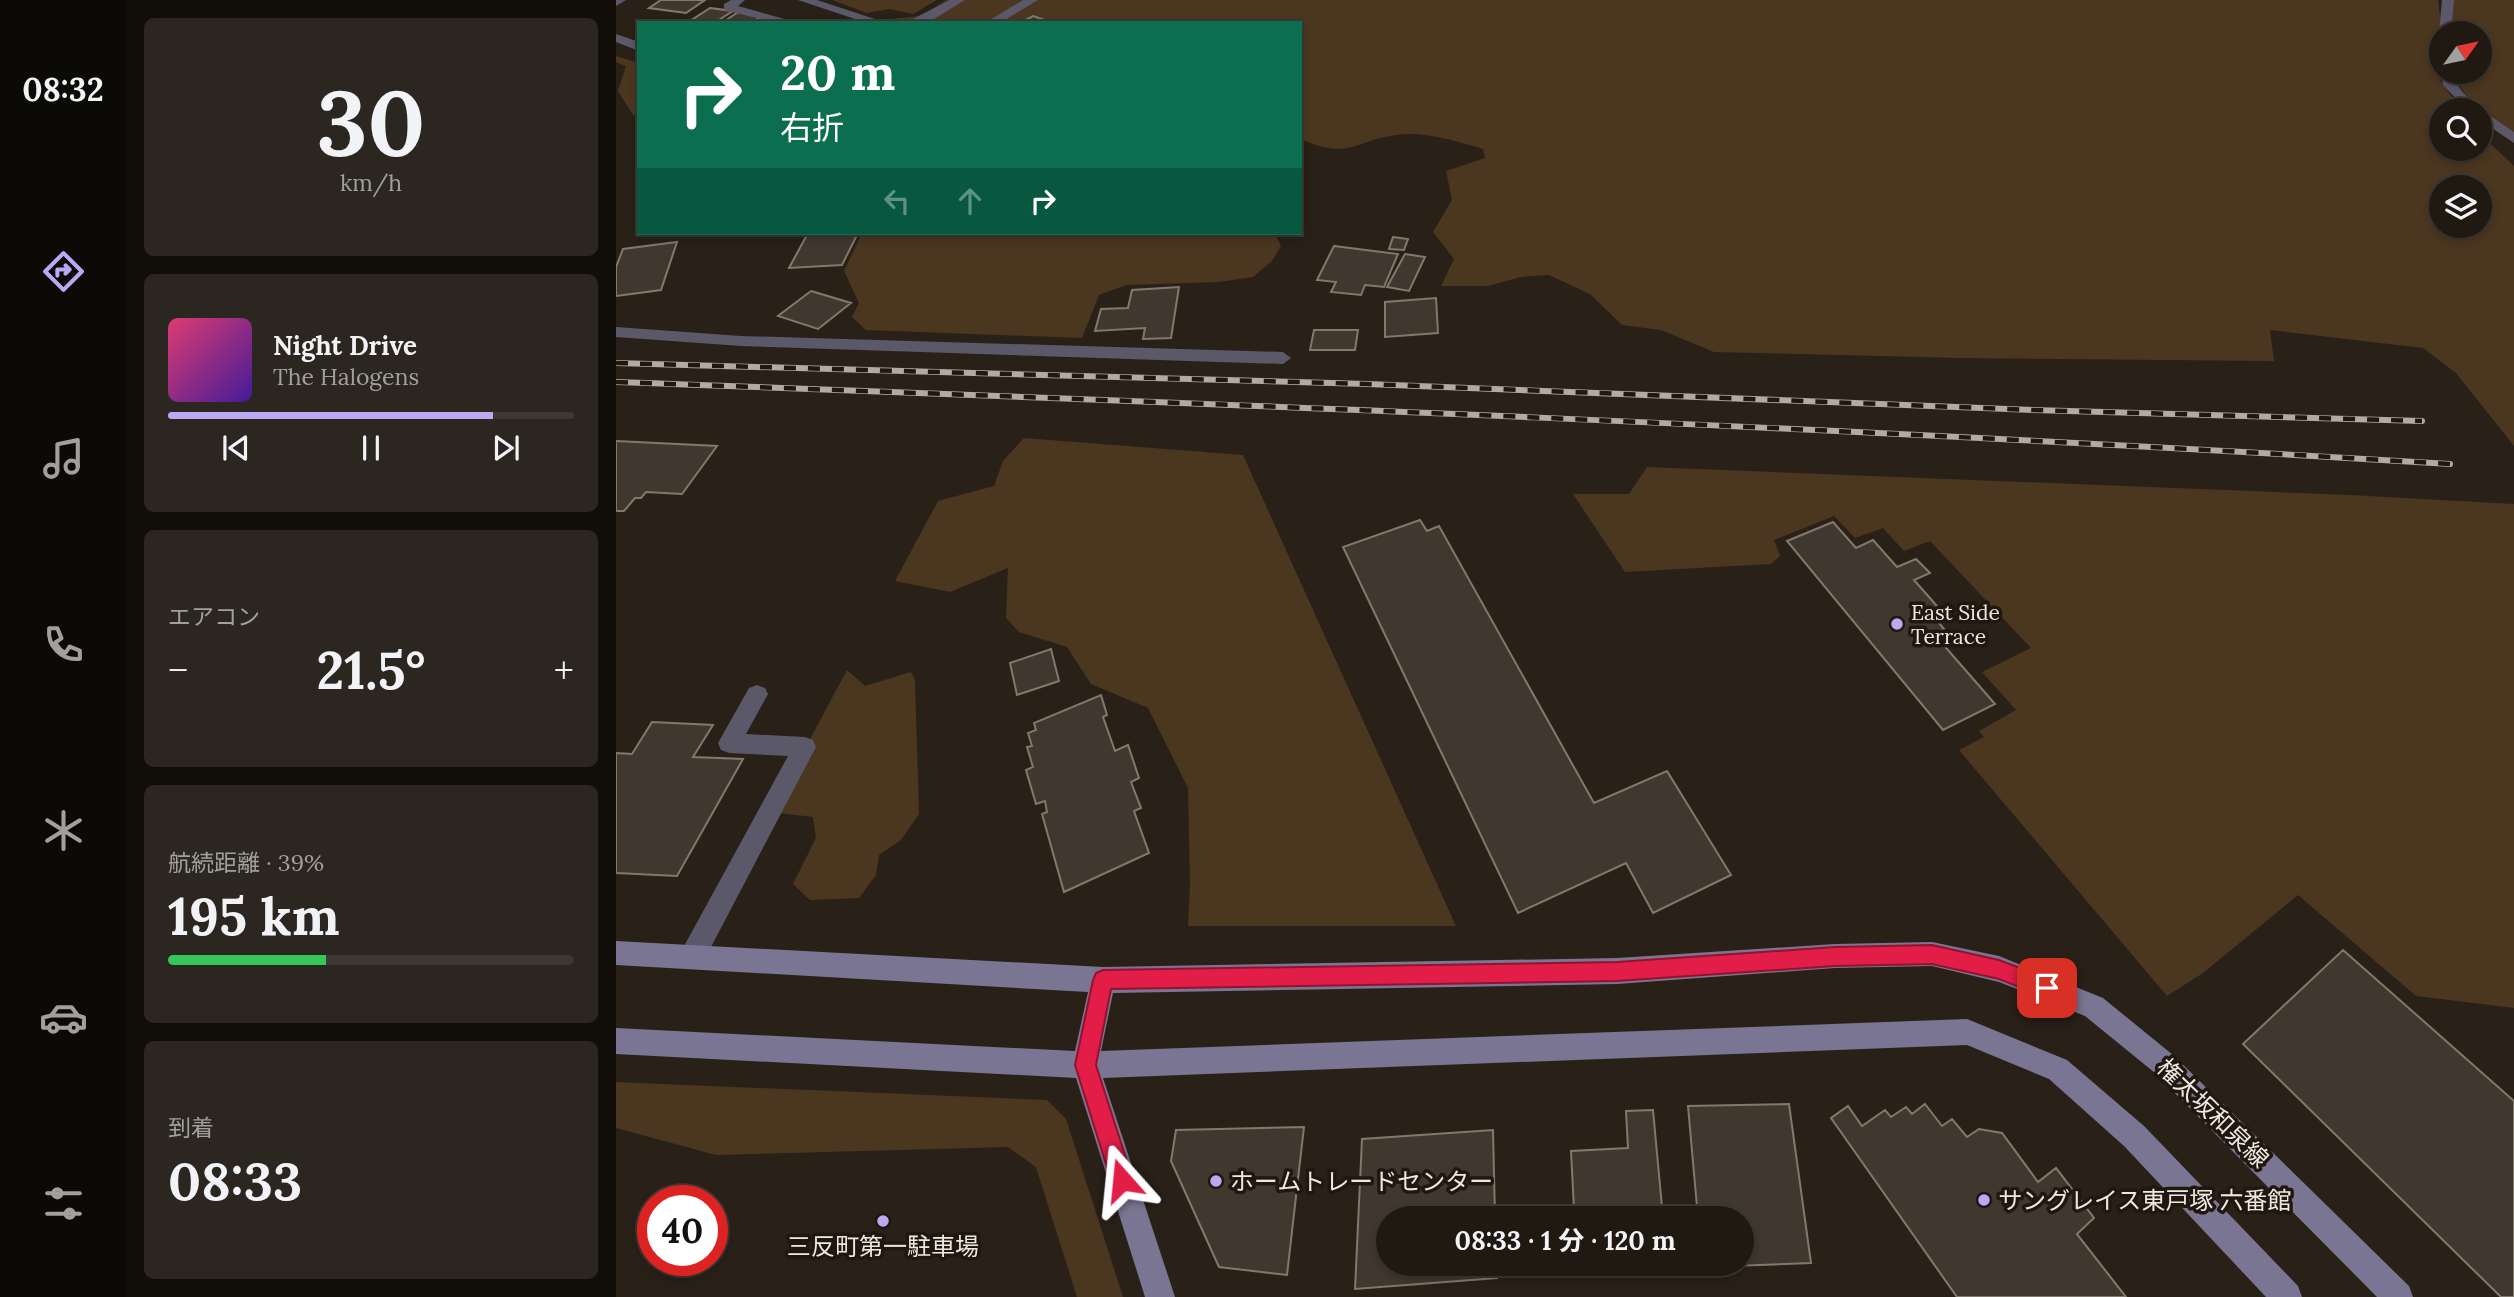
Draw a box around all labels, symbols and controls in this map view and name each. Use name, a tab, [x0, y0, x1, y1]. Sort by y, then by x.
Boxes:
north arrow	[2429, 21, 2492, 84]
map controls	[2429, 21, 2492, 238]
text: 20 m	[780, 41, 895, 103]
icon: right	[665, 49, 756, 140]
text: 30	[317, 64, 425, 181]
text: 08:32	[22, 69, 104, 110]
button: search	[2429, 98, 2492, 161]
text: 右折	[780, 107, 844, 148]
text: km/h	[340, 168, 402, 197]
button: layers	[2429, 175, 2492, 238]
icon: left	[878, 182, 916, 220]
icon: ahead	[951, 182, 989, 220]
icon: right	[1024, 182, 1062, 220]
icon: directions	[39, 247, 88, 296]
text: Night Drive	[273, 329, 417, 362]
text: The Halogens	[273, 362, 419, 391]
icon: previous	[217, 429, 255, 467]
icon: pause	[352, 429, 390, 467]
icon: next	[487, 429, 525, 467]
icon: music	[39, 434, 88, 483]
place label: East Side Terrace	[1911, 599, 2000, 650]
text: エアコン	[168, 602, 260, 631]
marker: East Side Terrace	[1889, 616, 1905, 632]
icon: phone	[39, 620, 88, 669]
text: 21.5°	[317, 637, 425, 703]
text: −	[168, 646, 188, 694]
text: +	[554, 646, 574, 694]
icon: climate	[39, 806, 88, 855]
text: 航続距離 · 39%	[168, 848, 324, 877]
text: 195 km	[168, 883, 340, 949]
pin	[2017, 958, 2077, 1018]
icon: arrive	[2028, 969, 2066, 1007]
icon: car	[39, 993, 88, 1042]
street label: 権太坂和泉線	[2150, 1052, 2276, 1174]
text: 到着	[168, 1113, 214, 1142]
position arrow	[1085, 1143, 1159, 1217]
text: 08:33	[168, 1148, 302, 1214]
place label: ホームトレードセンター	[1230, 1166, 1493, 1197]
marker: ホームトレードセンター	[1208, 1173, 1224, 1189]
icon: filters	[39, 1179, 88, 1228]
speed limit sign: 40	[637, 1185, 728, 1276]
place label: サングレイス東戸塚 六番館	[1998, 1185, 2292, 1216]
marker: サングレイス東戸塚 六番館	[1976, 1192, 1992, 1208]
marker: 三反町第一駐車場	[875, 1213, 891, 1229]
text: 08:33 · 1 分 · 120 m	[1454, 1224, 1676, 1257]
place label: 三反町第一駐車場	[787, 1231, 979, 1262]

